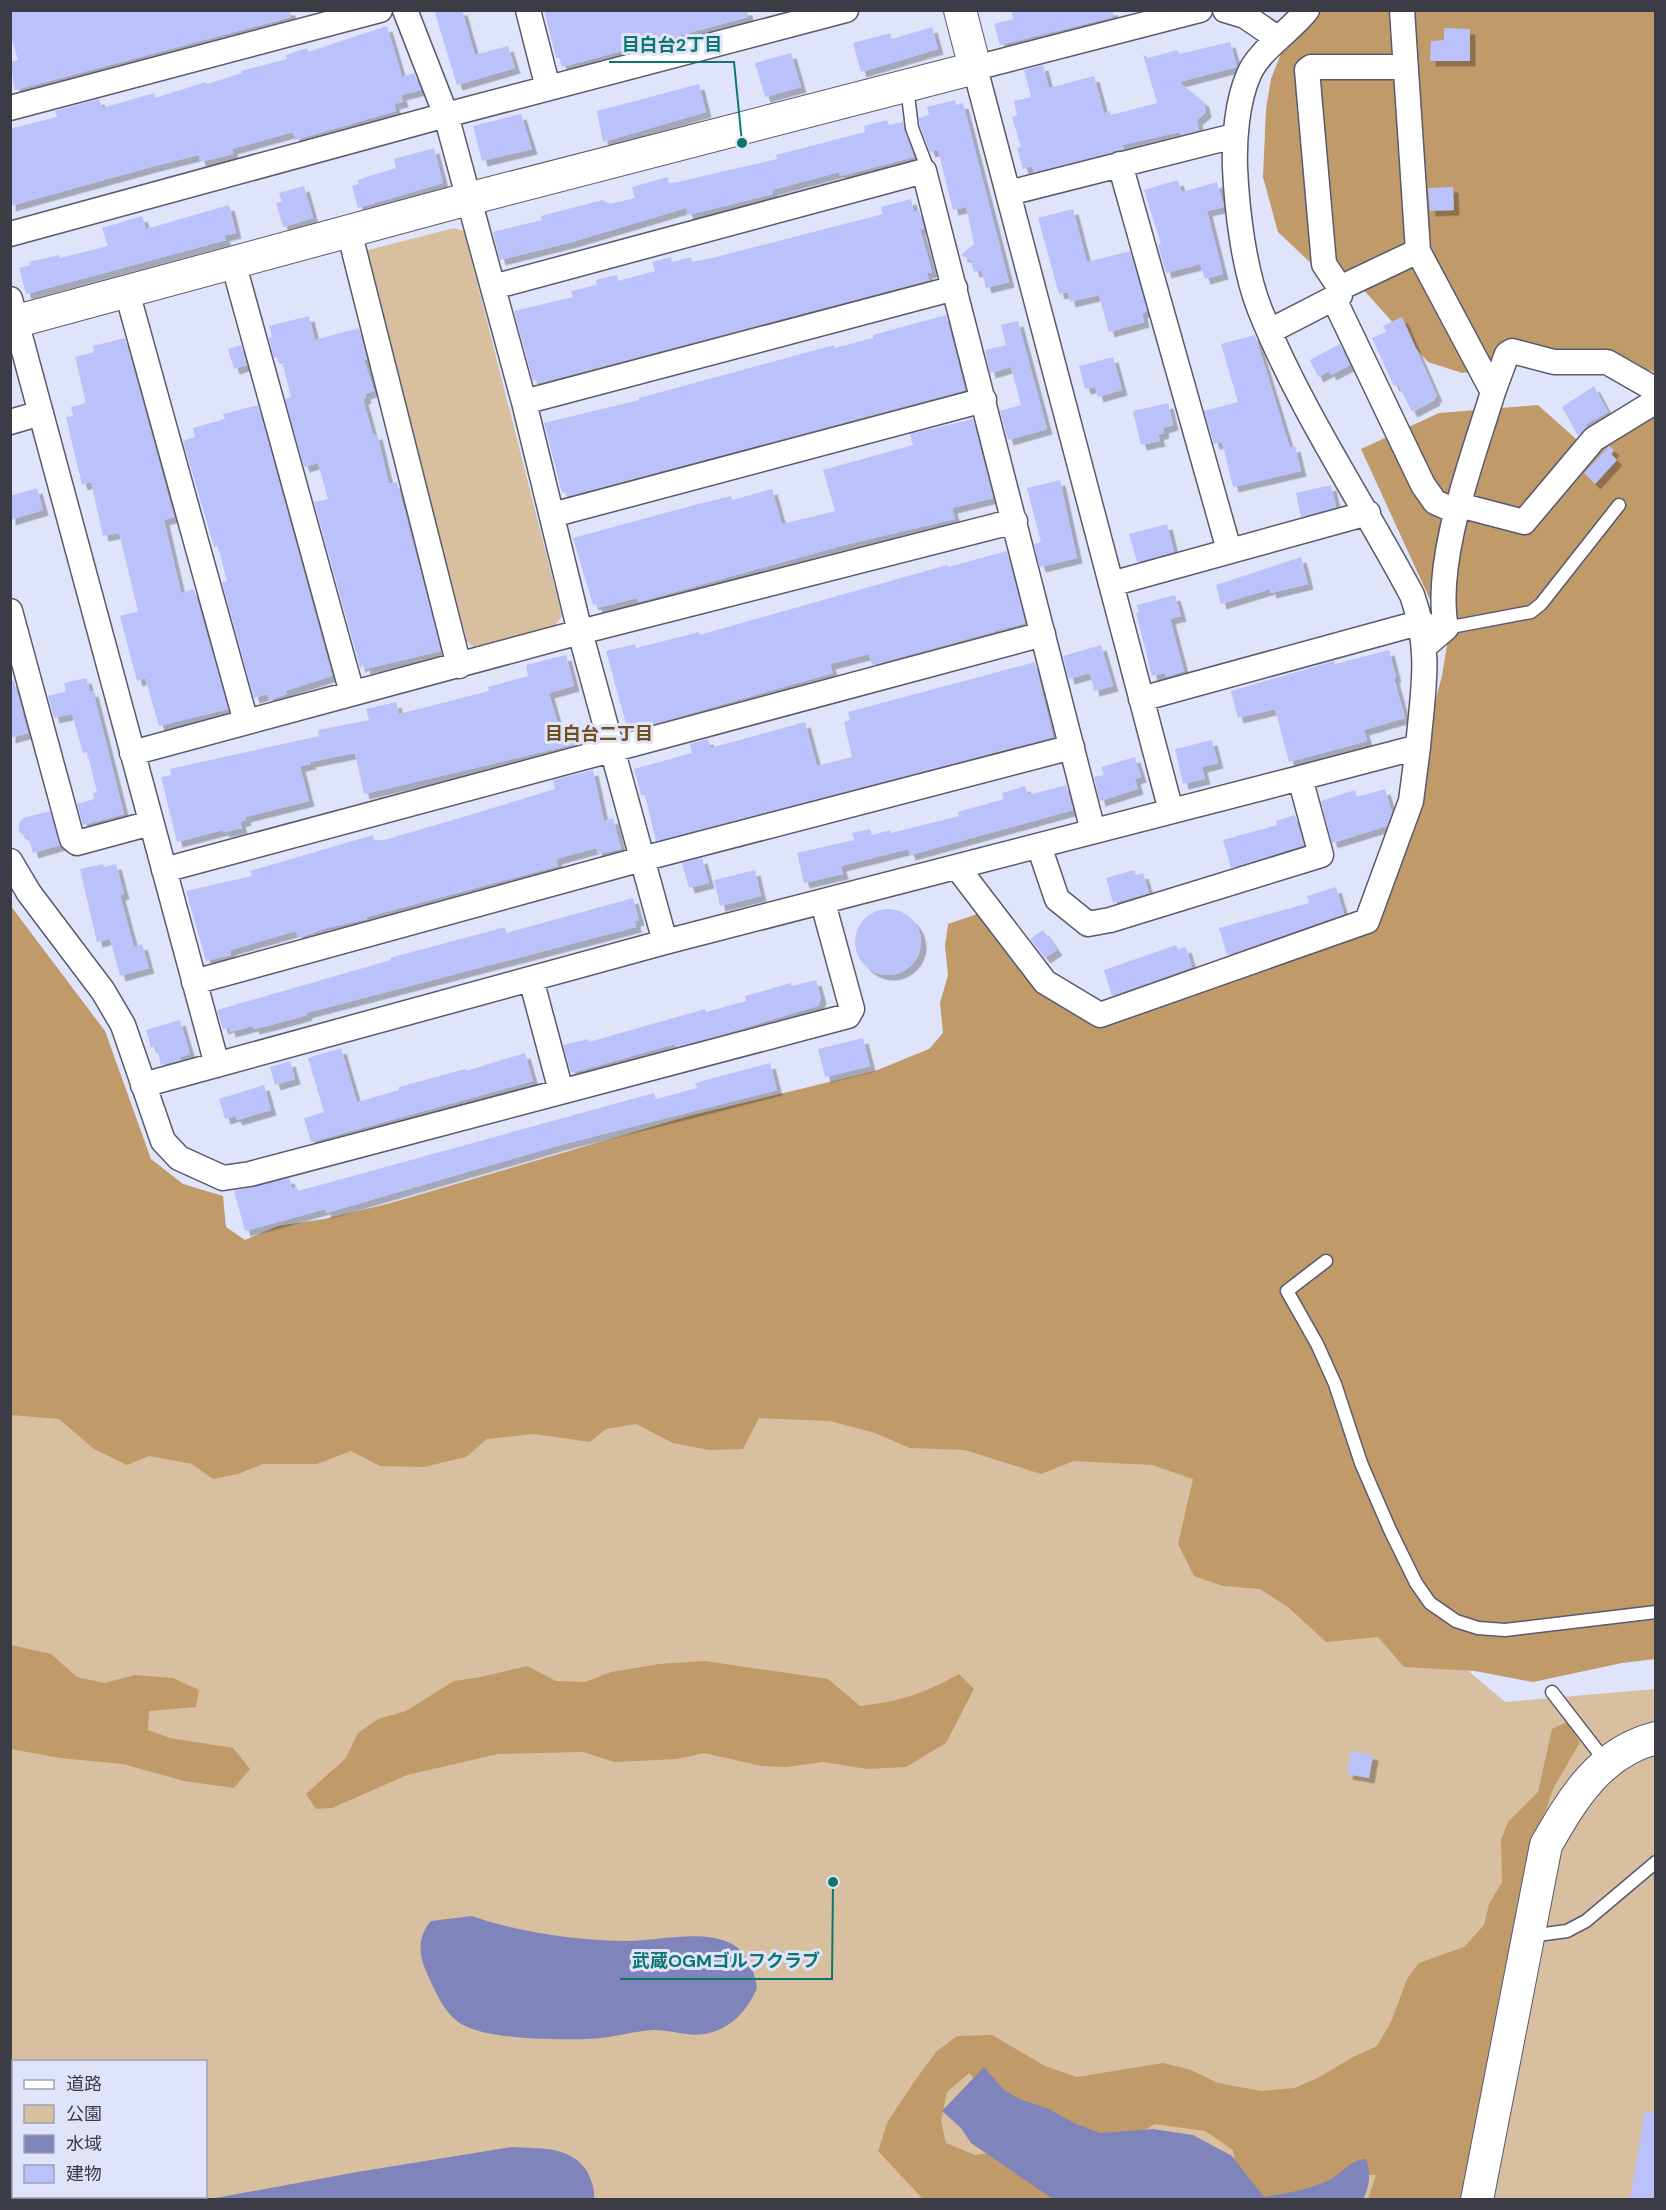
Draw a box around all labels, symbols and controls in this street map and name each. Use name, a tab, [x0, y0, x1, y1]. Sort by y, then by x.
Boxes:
callout: 目白台2丁目	[609, 26, 734, 62]
text: 目白台2丁目	[622, 33, 722, 57]
district label: 目白台二丁目	[545, 722, 653, 746]
callout: 武蔵OGMゴルフクラブ	[620, 1943, 832, 1979]
text: 武蔵OGMゴルフクラブ	[632, 1949, 820, 1973]
legend	[12, 2060, 207, 2198]
text: 道路	[66, 2072, 102, 2096]
text: 公園	[66, 2102, 102, 2126]
text: 水域	[66, 2132, 102, 2156]
text: 建物	[66, 2162, 102, 2186]

